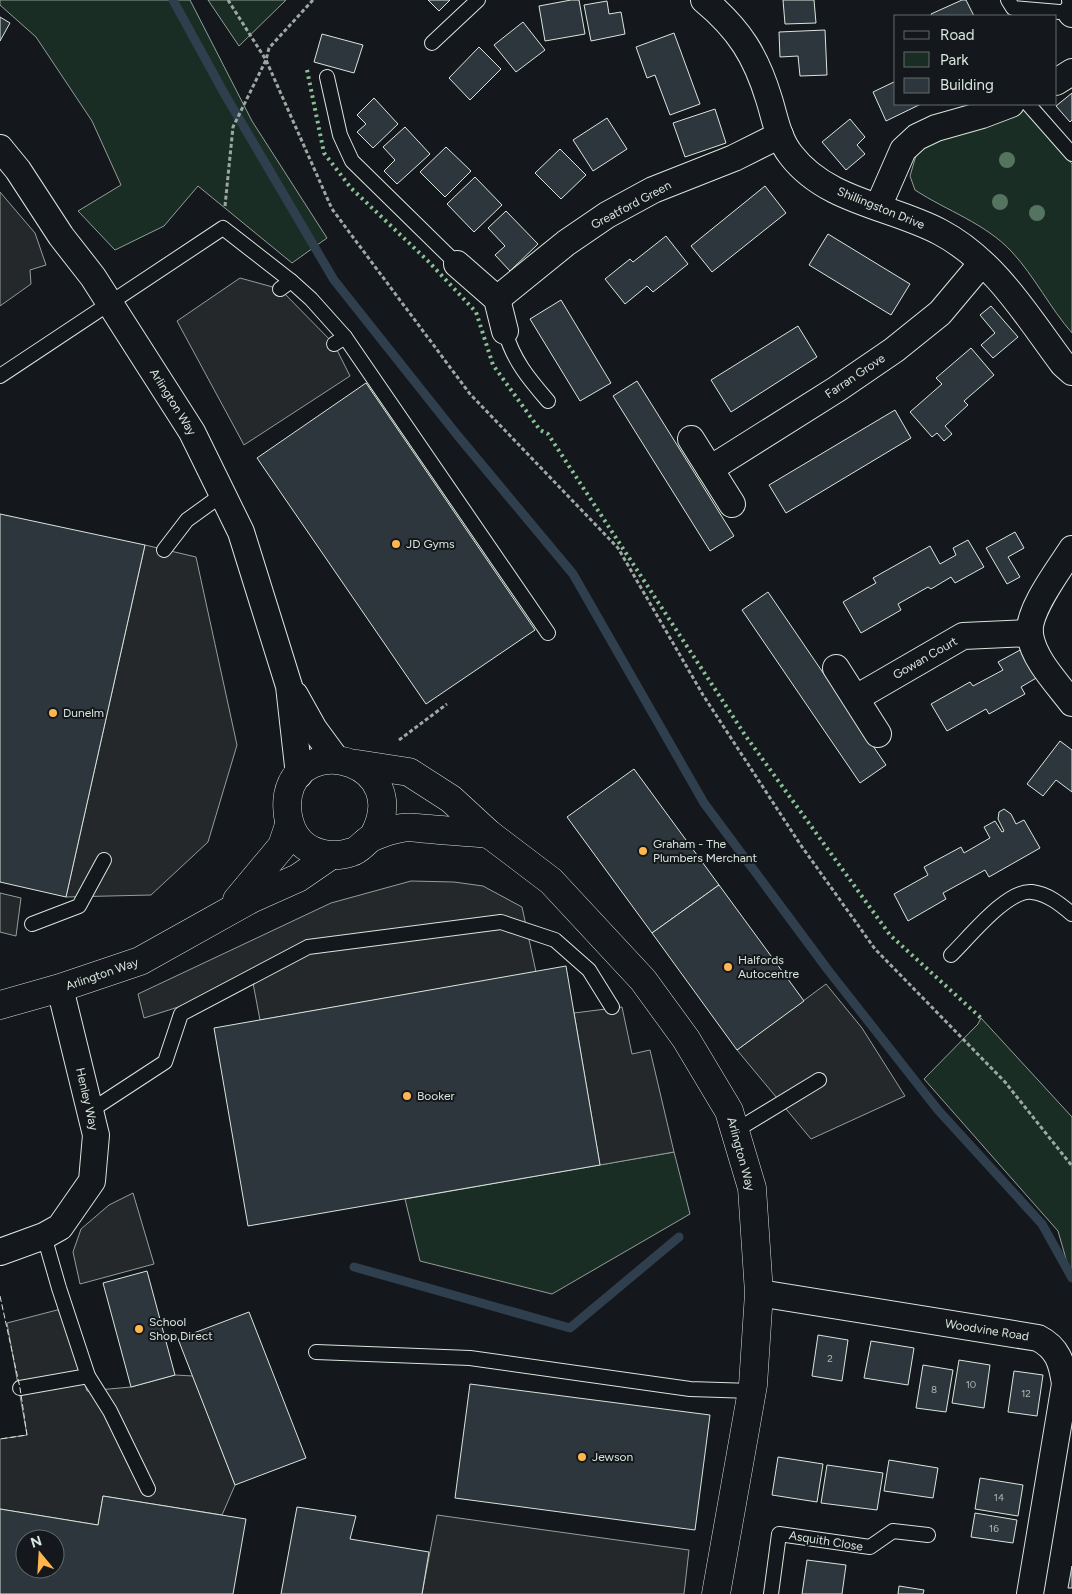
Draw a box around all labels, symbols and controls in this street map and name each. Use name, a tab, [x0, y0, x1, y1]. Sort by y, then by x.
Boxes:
legend	[894, 15, 1057, 105]
text: Road	[940, 26, 975, 44]
text: Park	[940, 51, 969, 69]
text: Building	[940, 76, 994, 94]
street label: Greatford Green	[589, 178, 674, 232]
street label: Shillingston Drive	[835, 184, 927, 232]
street label: Farran Grove	[822, 351, 888, 401]
street label: Arlington Way	[147, 366, 199, 438]
place label: JD Gyms	[406, 537, 455, 551]
marker: JD Gyms	[390, 538, 402, 550]
street label: Gowan Court	[890, 634, 960, 682]
place label: Dunelm	[63, 706, 104, 720]
marker: Dunelm	[47, 707, 59, 719]
place label: Graham - The Plumbers Merchant	[653, 837, 757, 865]
marker: Graham - The Plumbers Merchant	[637, 845, 649, 857]
place label: Halfords Autocentre	[738, 953, 800, 981]
street label: Arlington Way	[64, 955, 141, 993]
marker: Halfords Autocentre	[722, 961, 734, 973]
street label: Henley Way	[73, 1066, 101, 1132]
place label: Booker	[417, 1089, 455, 1103]
marker: Booker	[401, 1090, 413, 1102]
street label: Arlington Way	[724, 1116, 758, 1193]
place label: School Shop Direct	[149, 1315, 213, 1343]
street label: Woodvine Road	[944, 1316, 1030, 1344]
marker: School Shop Direct	[133, 1323, 145, 1335]
house number: 2	[827, 1352, 833, 1365]
house number: 10	[966, 1378, 976, 1391]
house number: 8	[931, 1383, 937, 1396]
house number: 12	[1021, 1387, 1031, 1400]
place label: Jewson	[592, 1450, 634, 1464]
marker: Jewson	[576, 1451, 588, 1463]
house number: 14	[994, 1491, 1004, 1504]
house number: 16	[989, 1522, 999, 1535]
street label: Asquith Close	[788, 1528, 864, 1554]
north arrow	[15, 1529, 65, 1579]
text: N	[28, 1532, 44, 1552]

